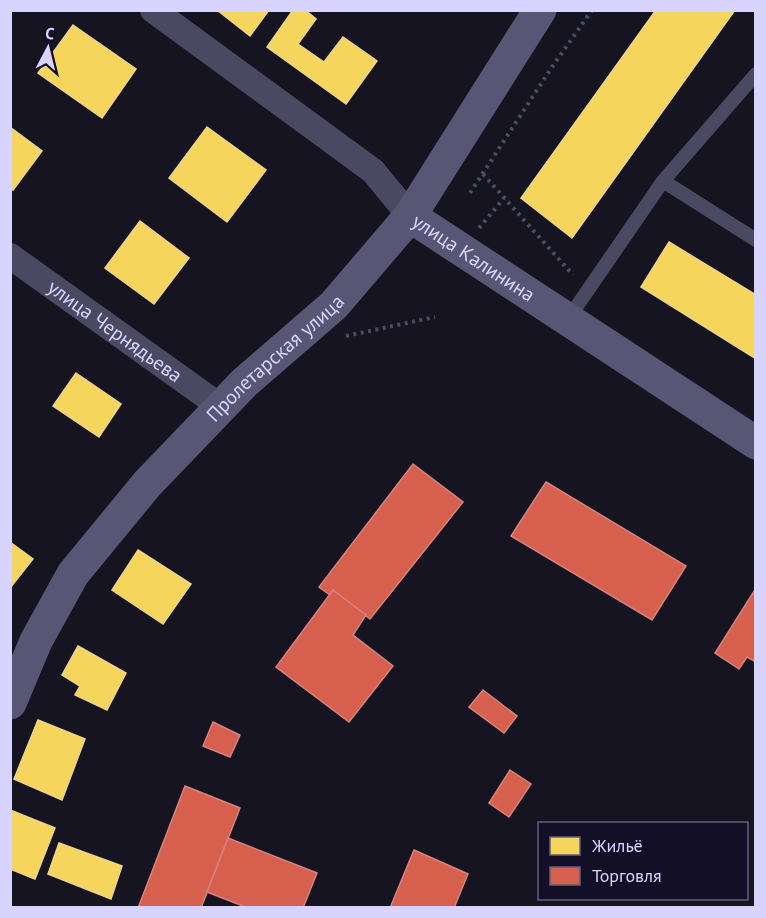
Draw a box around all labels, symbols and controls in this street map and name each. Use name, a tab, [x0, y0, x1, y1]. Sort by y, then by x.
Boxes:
north arrow	[18, 18, 78, 78]
text: С	[44, 23, 56, 44]
street label: улица Калинина	[407, 208, 540, 307]
street label: улица Чернядьева	[42, 274, 187, 388]
street label: Пролетарская улица	[201, 289, 350, 428]
legend	[538, 822, 748, 900]
text: Жильё	[591, 834, 643, 857]
text: Торговля	[592, 864, 662, 887]

